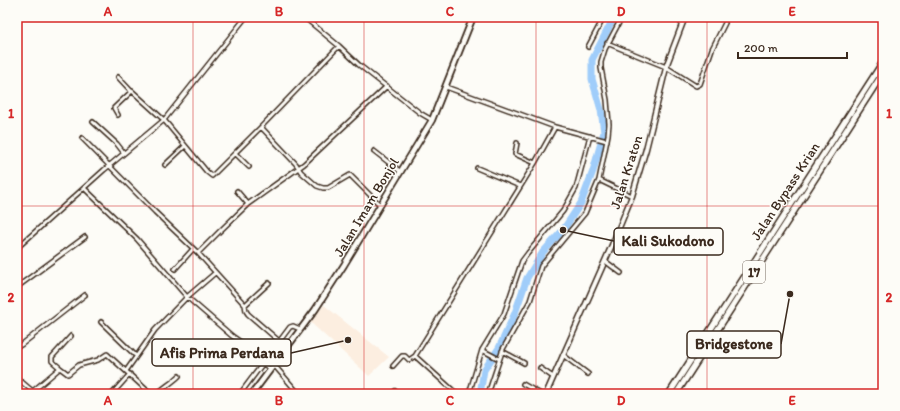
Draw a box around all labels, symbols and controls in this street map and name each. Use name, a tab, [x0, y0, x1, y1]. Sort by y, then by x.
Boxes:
text: A	[103, 4, 113, 19]
text: B	[275, 4, 284, 19]
text: C	[446, 4, 455, 19]
text: D	[617, 4, 626, 19]
text: E	[788, 4, 796, 19]
scale bar	[738, 34, 847, 60]
text: 200 m	[744, 41, 778, 55]
text: 1	[8, 106, 14, 121]
text: 1	[886, 106, 892, 121]
street label: Jalan Kraton	[607, 133, 647, 211]
street label: Jalan Bypass Krian	[747, 139, 824, 243]
street label: Jalan Imam Bonjol	[330, 155, 403, 260]
callout: Kali Sukodono	[614, 228, 723, 255]
text: Kali Sukodono	[622, 232, 715, 250]
road number: 17	[743, 261, 765, 283]
text: 2	[8, 290, 15, 305]
text: 2	[886, 290, 893, 305]
callout: Bridgestone	[687, 331, 781, 358]
text: Bridgestone	[695, 335, 773, 354]
callout: Afis Prima Perdana	[152, 339, 291, 366]
text: Afis Prima Perdana	[159, 344, 285, 362]
text: A	[103, 393, 113, 408]
text: B	[275, 393, 284, 408]
text: C	[446, 393, 455, 408]
text: D	[617, 393, 626, 408]
text: E	[788, 393, 796, 408]

